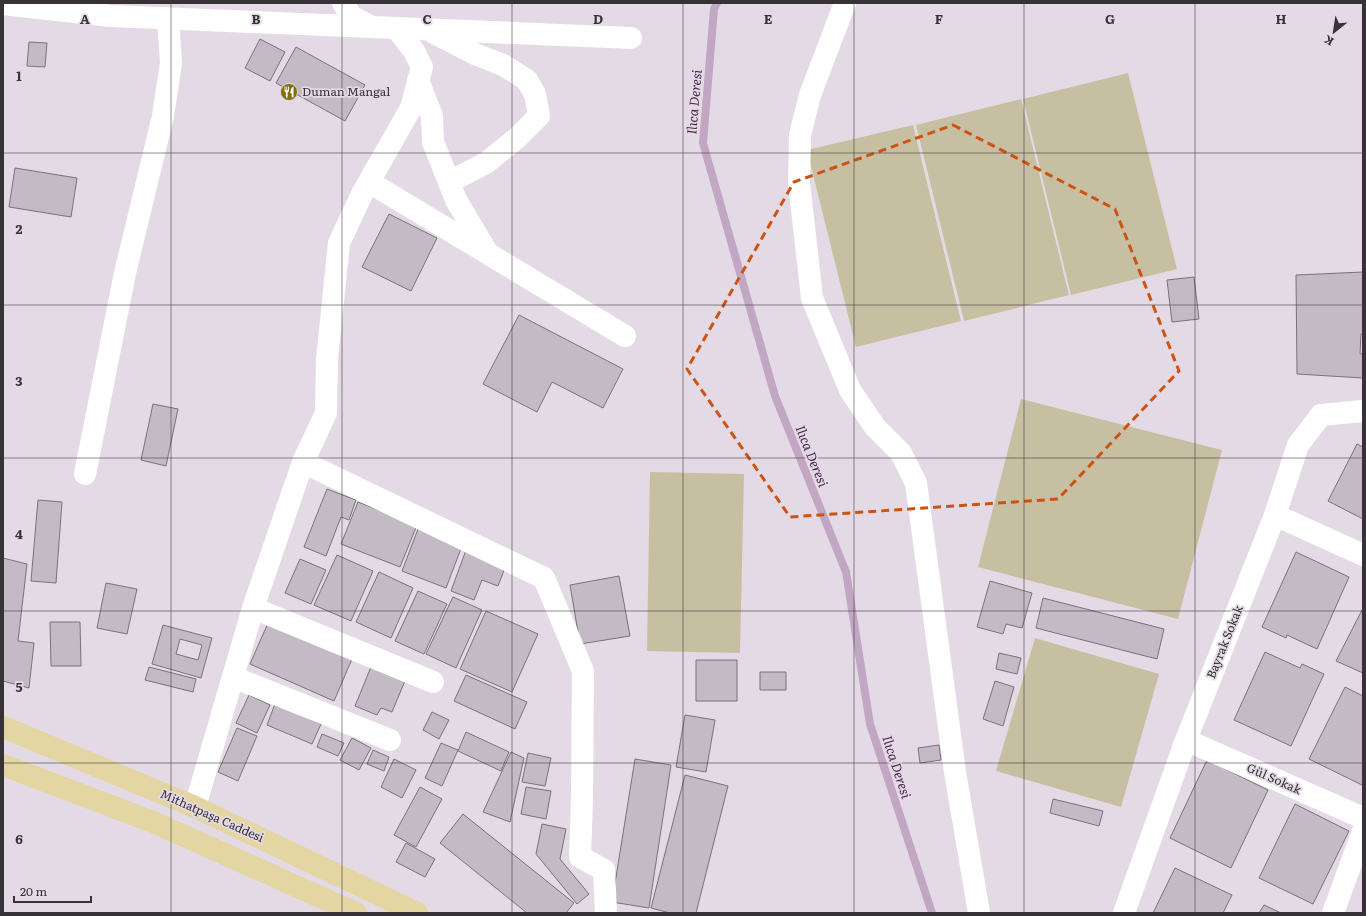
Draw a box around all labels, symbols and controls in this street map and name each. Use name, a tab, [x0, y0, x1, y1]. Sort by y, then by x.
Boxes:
text: A	[80, 9, 90, 28]
text: B	[252, 9, 261, 28]
text: C	[422, 9, 432, 28]
text: D	[593, 9, 603, 28]
text: E	[764, 9, 773, 28]
text: F	[935, 9, 943, 28]
text: G	[1105, 9, 1115, 28]
text: H	[1276, 9, 1287, 28]
north arrow	[1314, 12, 1354, 52]
text: K	[1320, 32, 1336, 51]
text: 1	[16, 66, 22, 85]
water label: Ilıca Deresi	[681, 69, 706, 135]
restaurant icon: Duman Mangal	[279, 82, 299, 102]
place label: Duman Mangal	[302, 82, 390, 100]
text: 2	[16, 219, 23, 238]
text: 3	[15, 371, 23, 390]
water label: Ilıca Deresi	[791, 422, 834, 490]
text: 4	[15, 524, 23, 543]
street label: Bayrak Sokak	[1201, 602, 1247, 681]
text: 5	[15, 677, 23, 696]
water label: Ilıca Deresi	[878, 733, 917, 801]
street label: Gül Sokak	[1244, 758, 1305, 798]
street label: Mithatpaşa Caddesi	[158, 784, 267, 846]
text: 6	[15, 829, 23, 848]
scale bar	[14, 878, 91, 904]
text: 20 m	[20, 882, 47, 900]

